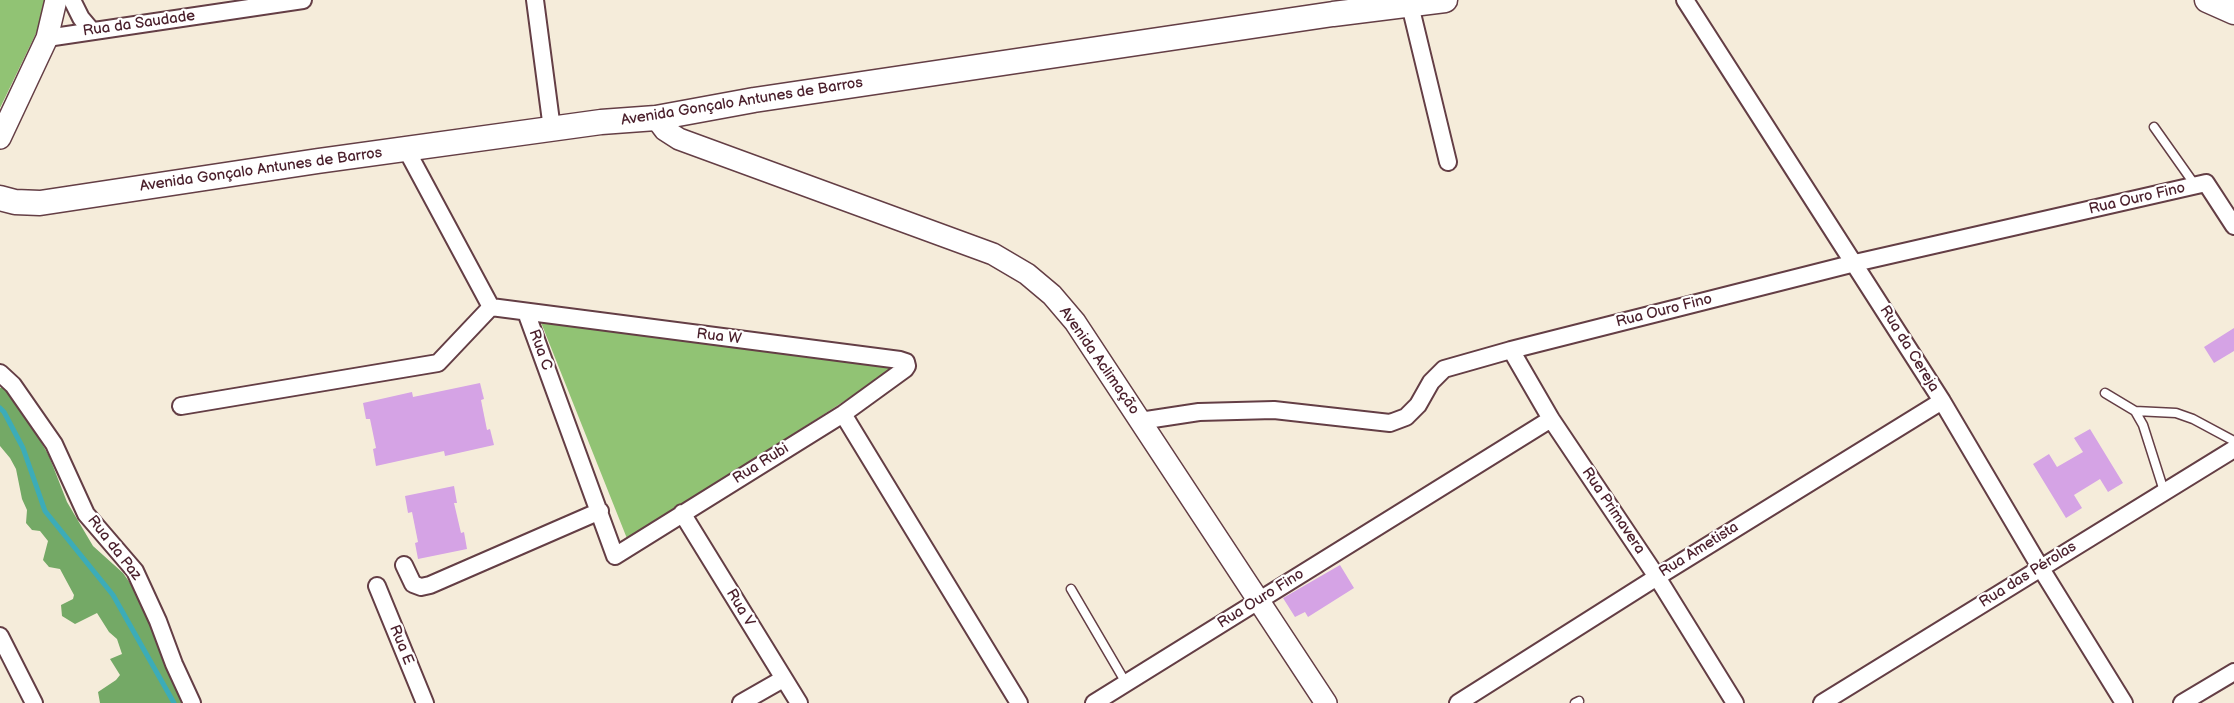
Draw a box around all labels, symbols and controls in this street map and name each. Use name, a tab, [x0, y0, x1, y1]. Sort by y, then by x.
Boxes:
street label: Rua da Saudade	[82, 7, 196, 41]
street label: Avenida Gonçalo Antunes de Barros	[620, 74, 864, 130]
street label: Avenida Gonçalo Antunes de Barros	[139, 144, 383, 196]
street label: Rua Ouro Fino	[2087, 179, 2187, 219]
street label: Rua Ouro Fino	[1614, 290, 1714, 332]
street label: Rua da Cereja	[1875, 303, 1943, 395]
street label: Avenida Aclimação	[1055, 304, 1143, 418]
street label: Rua W	[695, 325, 743, 349]
street label: Rua C	[524, 327, 556, 373]
street label: Rua Rubi	[730, 440, 792, 488]
street label: Rua Primavera	[1577, 464, 1649, 558]
street label: Rua da Paz	[83, 512, 145, 584]
street label: Rua Ametista	[1656, 518, 1742, 582]
street label: Rua das Pérolas	[1976, 538, 2080, 612]
street label: Rua Ouro Fino	[1214, 565, 1308, 633]
street label: Rua V	[722, 586, 758, 630]
street label: Rua E	[385, 622, 417, 668]

